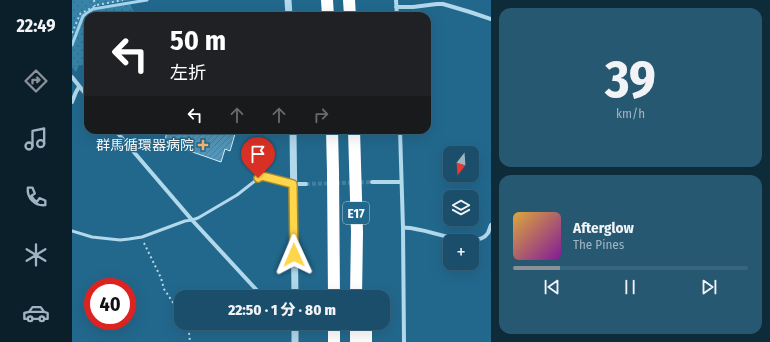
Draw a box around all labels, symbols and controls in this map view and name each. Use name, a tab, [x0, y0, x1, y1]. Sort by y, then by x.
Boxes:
text: 22:49	[17, 15, 55, 37]
text: 50 m	[170, 24, 226, 57]
icon: left	[104, 28, 156, 80]
text: 39	[605, 48, 656, 111]
text: 左折	[170, 62, 206, 84]
icon: directions	[22, 67, 50, 95]
icon: left	[184, 104, 206, 126]
icon: ahead	[226, 104, 248, 126]
icon: ahead	[268, 104, 290, 126]
icon: right	[310, 104, 332, 126]
text: km/h	[616, 106, 645, 121]
icon: music	[22, 125, 50, 153]
place label: 群馬循環器病院	[96, 137, 194, 154]
pin	[241, 137, 275, 178]
marker: 群馬循環器病院	[197, 139, 209, 151]
icon: arrive	[247, 143, 269, 165]
north arrow	[443, 146, 479, 182]
map controls	[443, 146, 479, 270]
icon: phone	[22, 183, 50, 211]
button: layers	[443, 190, 479, 226]
road number: E17	[343, 202, 369, 224]
text: Afterglow	[573, 219, 634, 237]
position arrow	[273, 234, 315, 276]
button: +	[443, 234, 479, 270]
text: The Pines	[573, 237, 624, 252]
icon: climate	[22, 241, 50, 269]
icon: previous	[541, 276, 563, 298]
icon: pause	[619, 276, 641, 298]
icon: next	[698, 276, 720, 298]
speed limit sign: 40	[84, 278, 136, 330]
icon: car	[22, 299, 50, 327]
text: 22:50 · 1 分 · 80 m	[228, 301, 336, 319]

